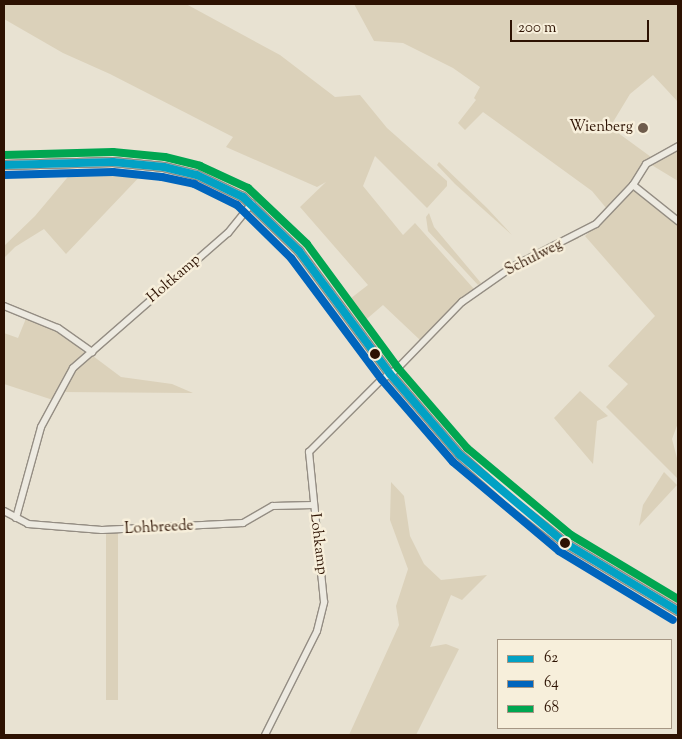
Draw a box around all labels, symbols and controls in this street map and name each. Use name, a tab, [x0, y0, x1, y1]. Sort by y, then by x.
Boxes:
scale bar	[512, 10, 651, 42]
text: 200 m	[518, 18, 557, 39]
place label: Wienberg	[569, 119, 633, 137]
marker: Wienberg	[637, 122, 649, 134]
street label: Schulweg	[502, 236, 566, 280]
street label: Holtkamp	[144, 251, 204, 307]
unlabelled marker	[370, 349, 380, 359]
street label: Lohkamp	[305, 512, 331, 576]
street label: Lohbreede	[124, 517, 194, 539]
unlabelled marker	[560, 538, 570, 548]
legend	[497, 639, 672, 729]
text: 62	[544, 648, 558, 669]
text: 64	[544, 673, 559, 694]
text: 68	[544, 698, 559, 719]

